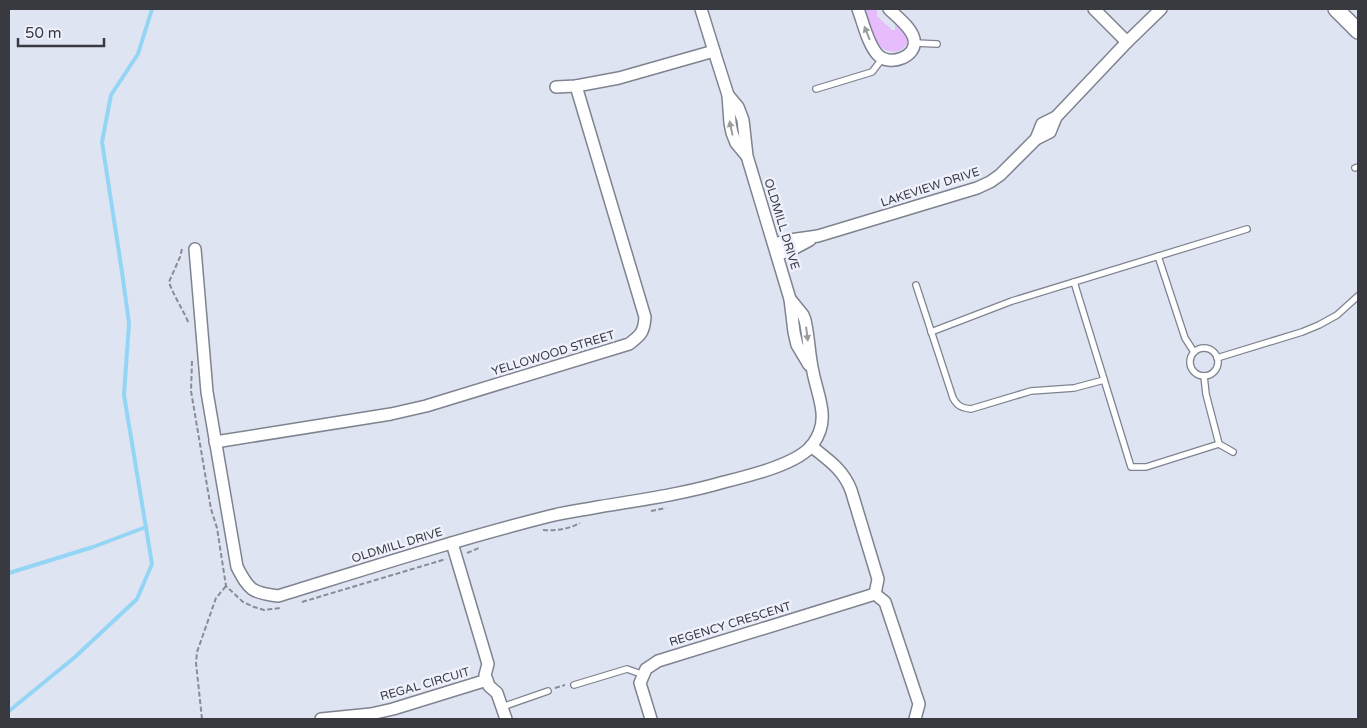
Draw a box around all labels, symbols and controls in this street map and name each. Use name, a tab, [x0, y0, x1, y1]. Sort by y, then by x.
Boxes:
scale bar	[18, 15, 104, 47]
text: 50 m	[25, 24, 62, 42]
one-way arrow	[862, 26, 870, 40]
one-way arrow	[727, 119, 735, 135]
street label: LAKEVIEW DRIVE	[879, 164, 981, 210]
street label: OLDMILL DRIVE	[761, 177, 803, 272]
one-way arrow	[803, 326, 811, 342]
street label: YELLOWOOD STREET	[490, 327, 617, 378]
street label: OLDMILL DRIVE	[350, 524, 445, 566]
street label: REGENCY CRESCENT	[667, 599, 793, 649]
street label: REGAL CIRCUIT	[379, 664, 472, 703]

